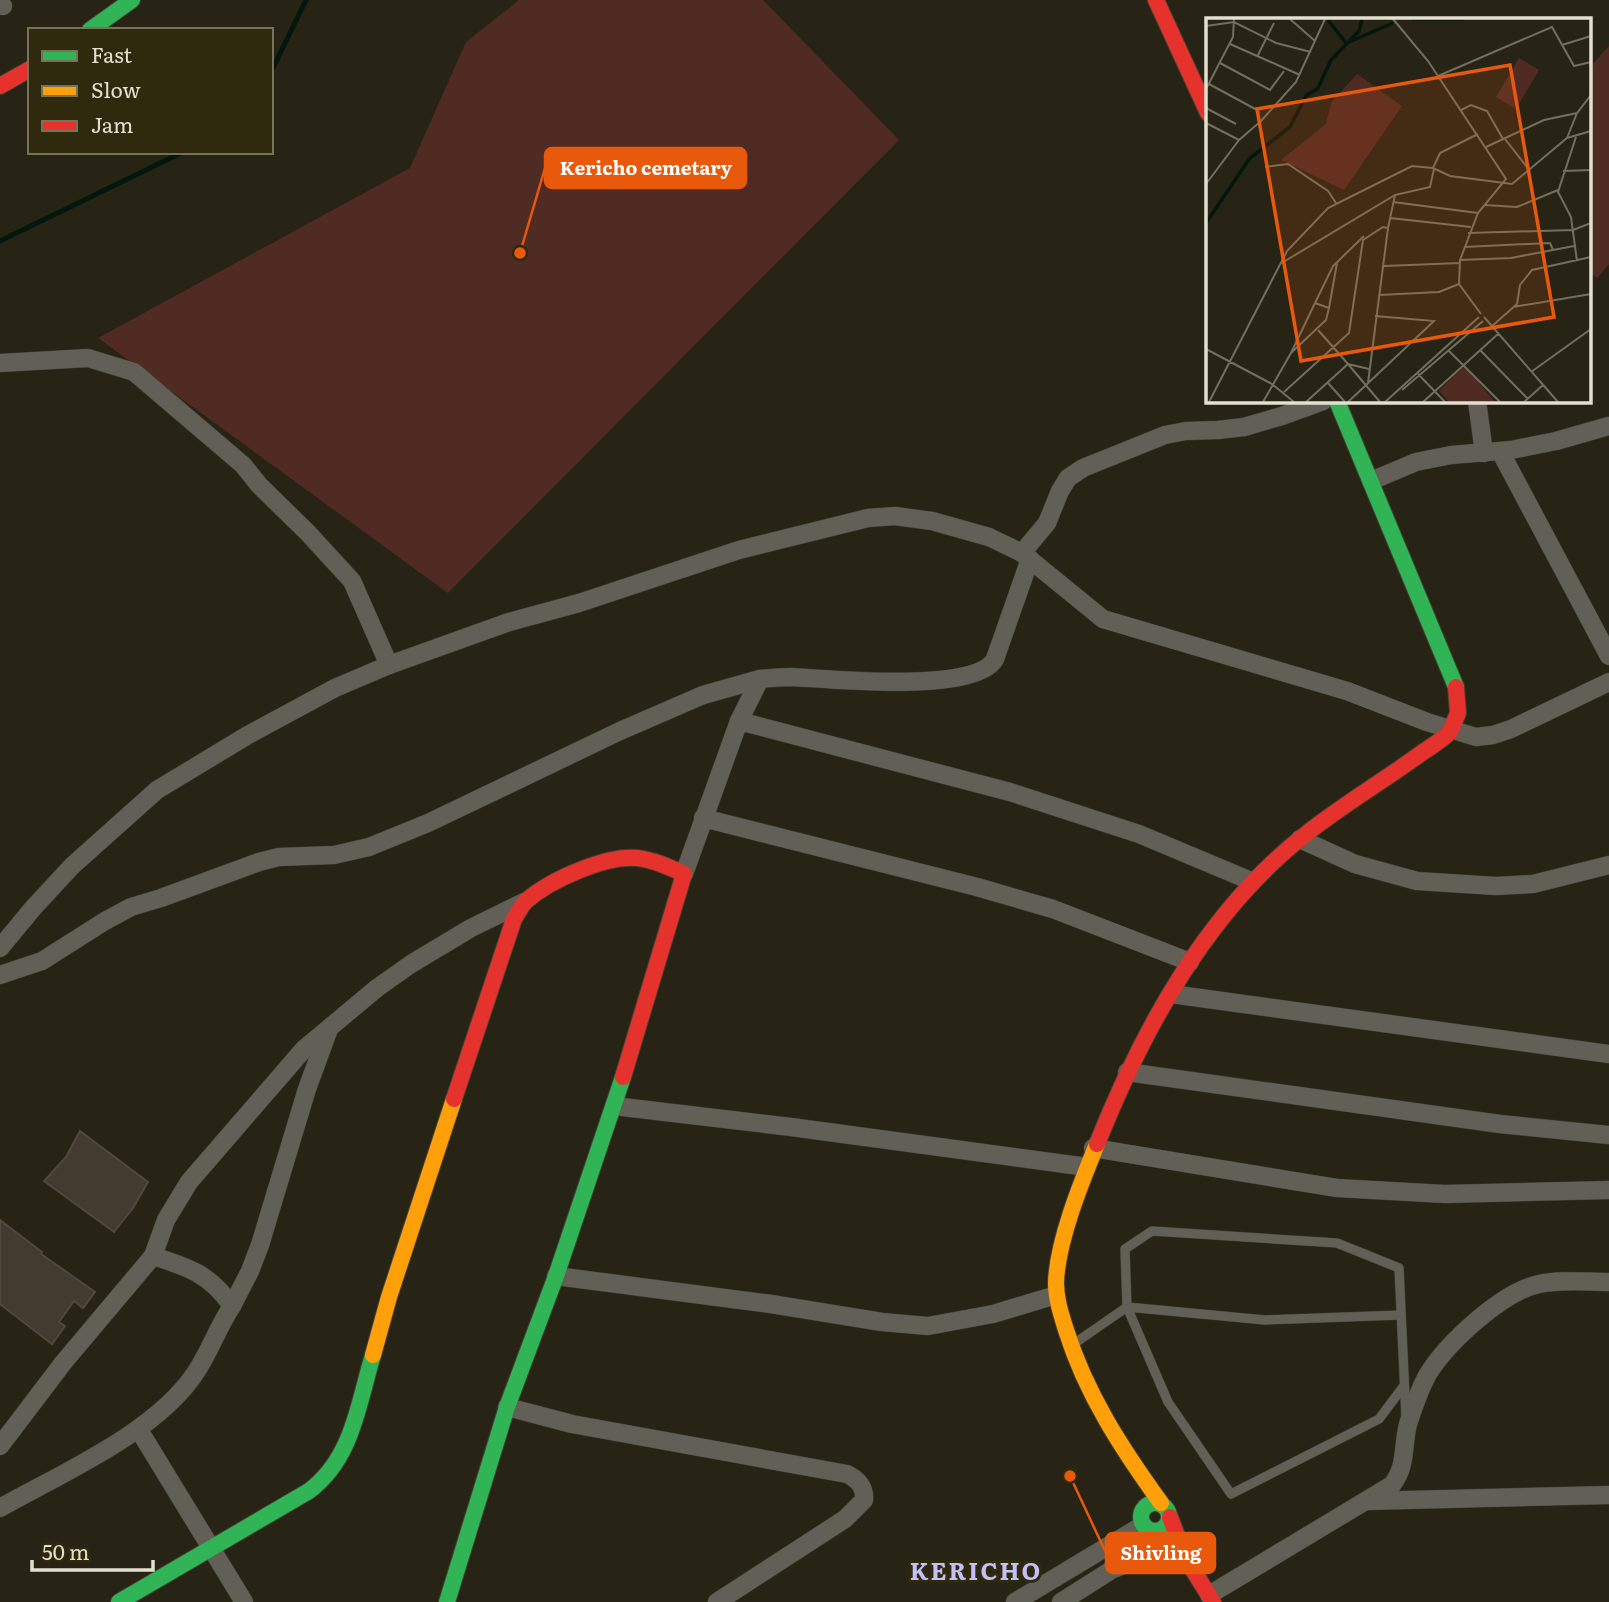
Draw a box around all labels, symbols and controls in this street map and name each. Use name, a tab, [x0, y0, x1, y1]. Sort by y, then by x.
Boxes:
inset map	[1206, 18, 1592, 402]
legend	[28, 28, 273, 154]
text: Fast	[91, 38, 132, 69]
text: Slow	[91, 73, 141, 104]
text: Jam	[91, 108, 133, 139]
callout: Kericho cemetary	[545, 148, 746, 188]
text: Kericho cemetary	[560, 153, 733, 181]
scale bar	[32, 1528, 152, 1572]
callout: Shivling	[1106, 1533, 1215, 1573]
text: 50 m	[42, 1535, 89, 1566]
text: Shivling	[1120, 1538, 1202, 1566]
district label: KERICHO	[910, 1552, 1042, 1587]

